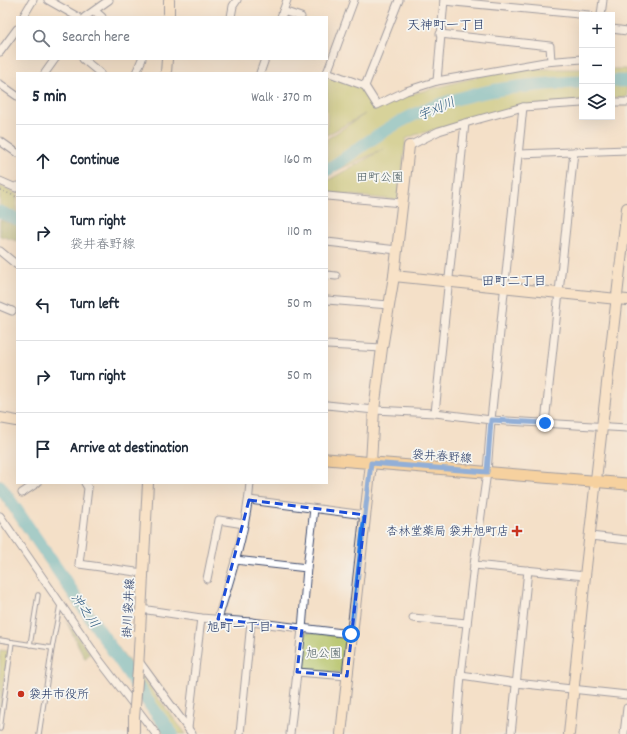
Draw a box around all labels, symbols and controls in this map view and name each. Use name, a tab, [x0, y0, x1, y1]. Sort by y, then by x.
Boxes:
map controls	[579, 12, 615, 120]
button: +	[579, 12, 615, 48]
search box	[16, 16, 328, 60]
district label: 天神町一丁目	[407, 17, 485, 36]
icon: search	[30, 27, 52, 49]
text: Search here	[62, 27, 130, 49]
button: −	[579, 48, 615, 84]
button: layers	[579, 84, 615, 120]
text: 5 min	[32, 86, 66, 110]
text: Walk · 370 m	[251, 89, 312, 108]
water label: 宇刈川	[415, 94, 459, 127]
icon: ahead	[32, 150, 54, 172]
text: Continue	[70, 150, 119, 172]
text: 160 m	[284, 151, 312, 170]
park label: 田町公園	[356, 170, 404, 187]
text: Turn right	[70, 211, 126, 233]
icon: right	[32, 222, 54, 244]
text: 110 m	[287, 223, 312, 242]
text: 袋井春野線	[70, 236, 135, 255]
district label: 田町二丁目	[481, 273, 547, 292]
icon: left	[32, 294, 54, 316]
text: Turn left	[70, 294, 119, 316]
text: 50 m	[287, 295, 312, 314]
icon: right	[32, 366, 54, 388]
text: Turn right	[70, 366, 126, 388]
text: 50 m	[287, 367, 312, 386]
route end	[536, 414, 554, 432]
icon: arrive	[32, 438, 54, 460]
text: Arrive at destination	[70, 438, 188, 460]
street label: 袋井春野線	[411, 447, 472, 468]
place label: 杏林堂薬局 袋井旭町店	[386, 524, 509, 541]
marker: 杏林堂薬局 袋井旭町店	[512, 526, 522, 536]
street label: 掛川袋井線	[119, 578, 140, 638]
water label: 沖之川	[65, 590, 103, 633]
district label: 旭町一丁目	[206, 619, 272, 638]
route start	[342, 625, 360, 643]
park label: 旭公園	[306, 646, 342, 663]
place label: 袋井市役所	[29, 687, 89, 704]
marker: 袋井市役所	[16, 689, 26, 699]

